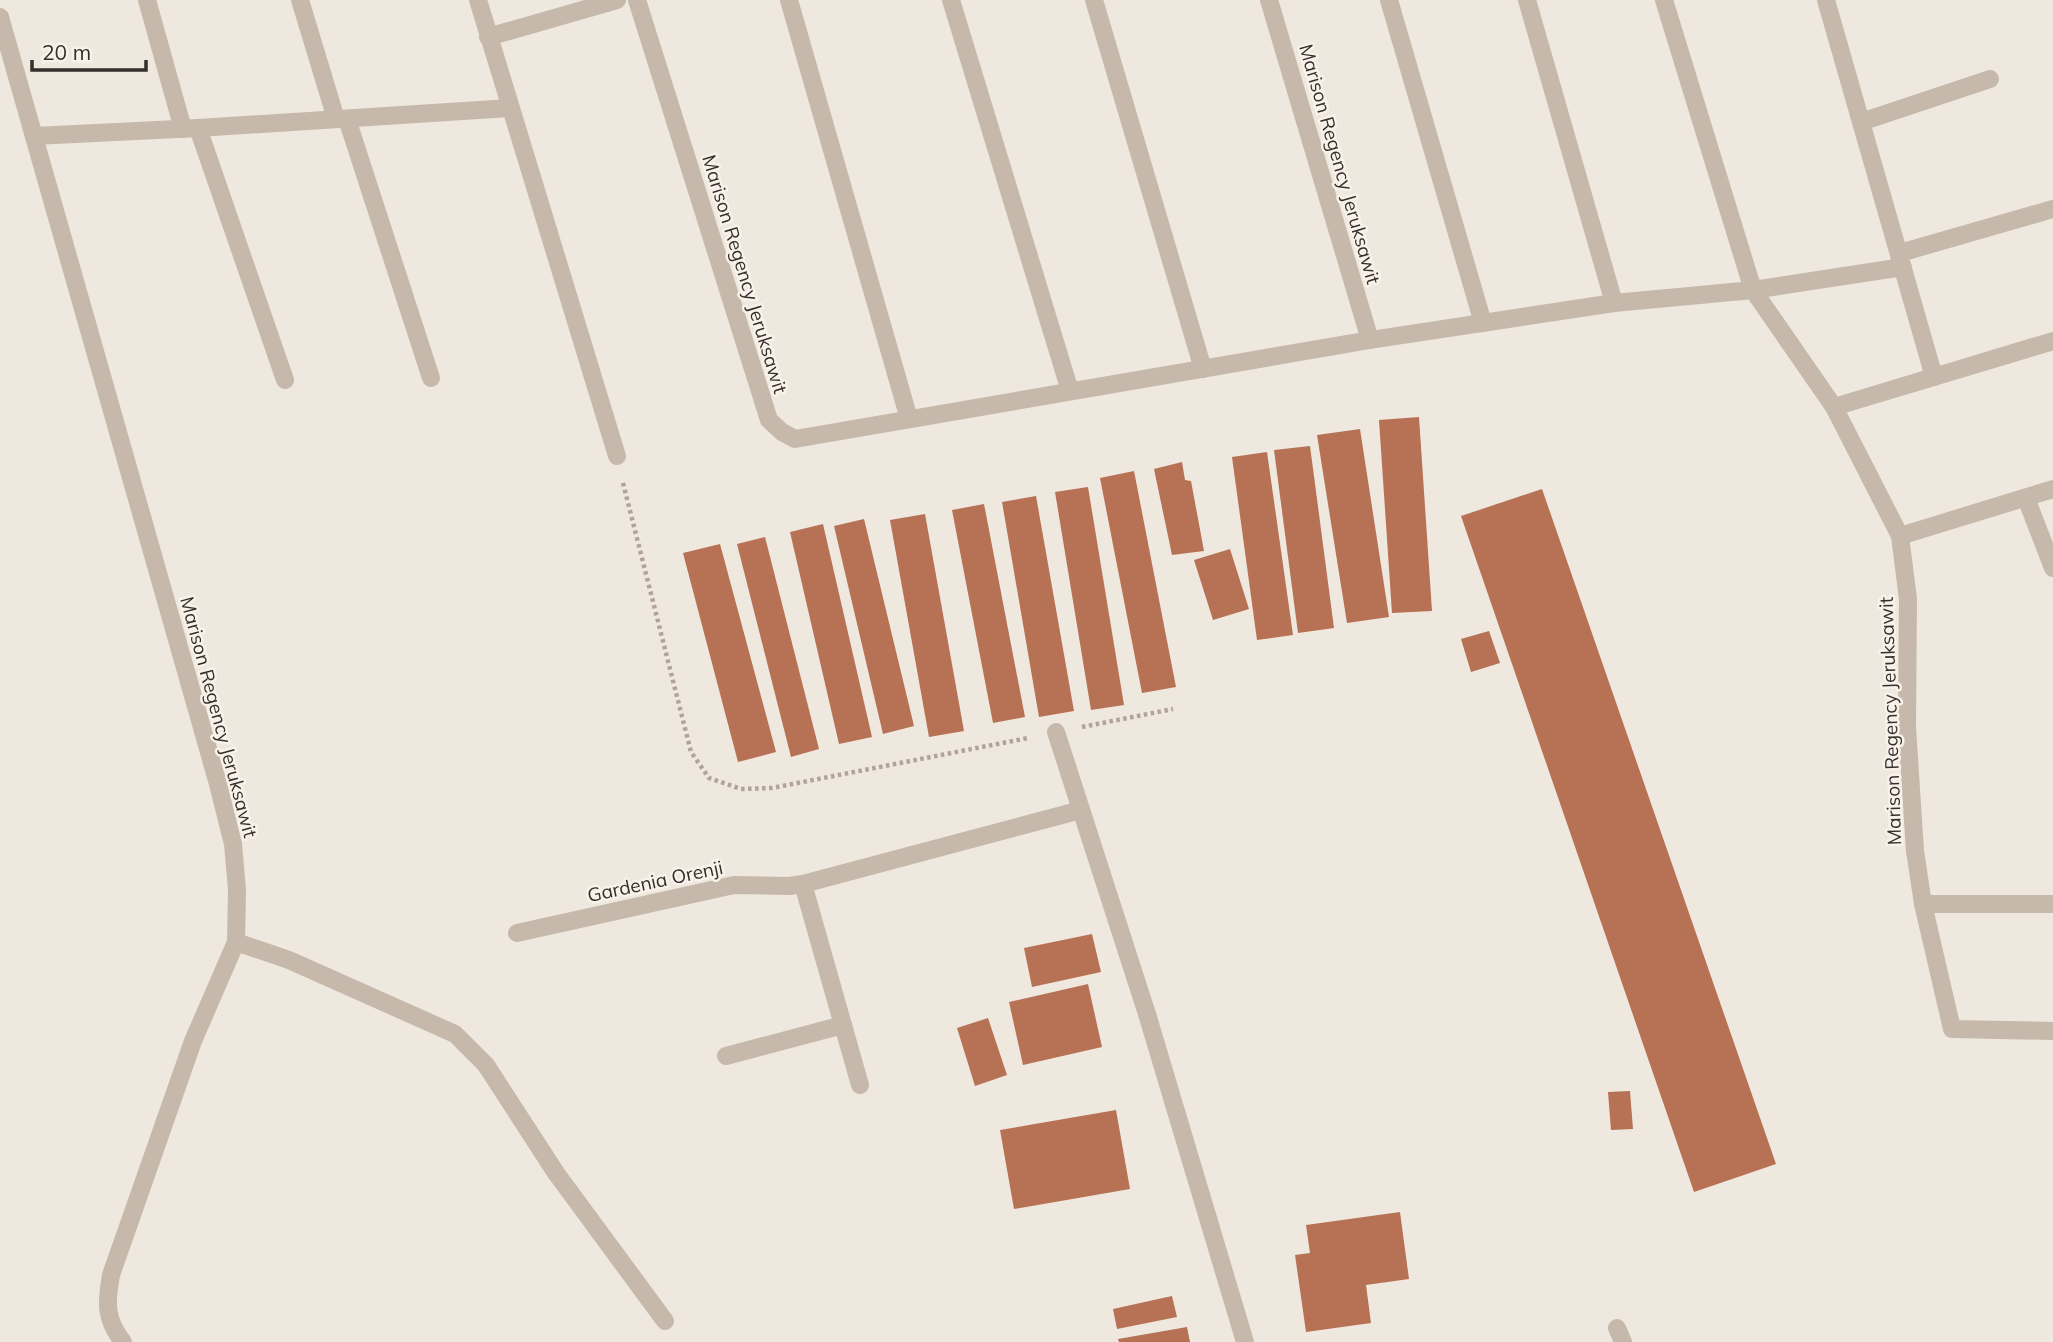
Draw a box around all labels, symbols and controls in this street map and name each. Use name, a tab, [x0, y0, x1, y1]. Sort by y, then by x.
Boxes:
scale bar	[32, 28, 145, 72]
text: 20 m	[42, 39, 91, 65]
street label: Marison Regency Jeruksawit	[1294, 41, 1386, 287]
street label: Marison Regency Jeruksawit	[697, 152, 793, 397]
street label: Marison Regency Jeruksawit	[175, 594, 263, 841]
street label: Marison Regency Jeruksawit	[1874, 596, 1906, 846]
street label: Gardenia Orenji	[585, 855, 725, 907]

